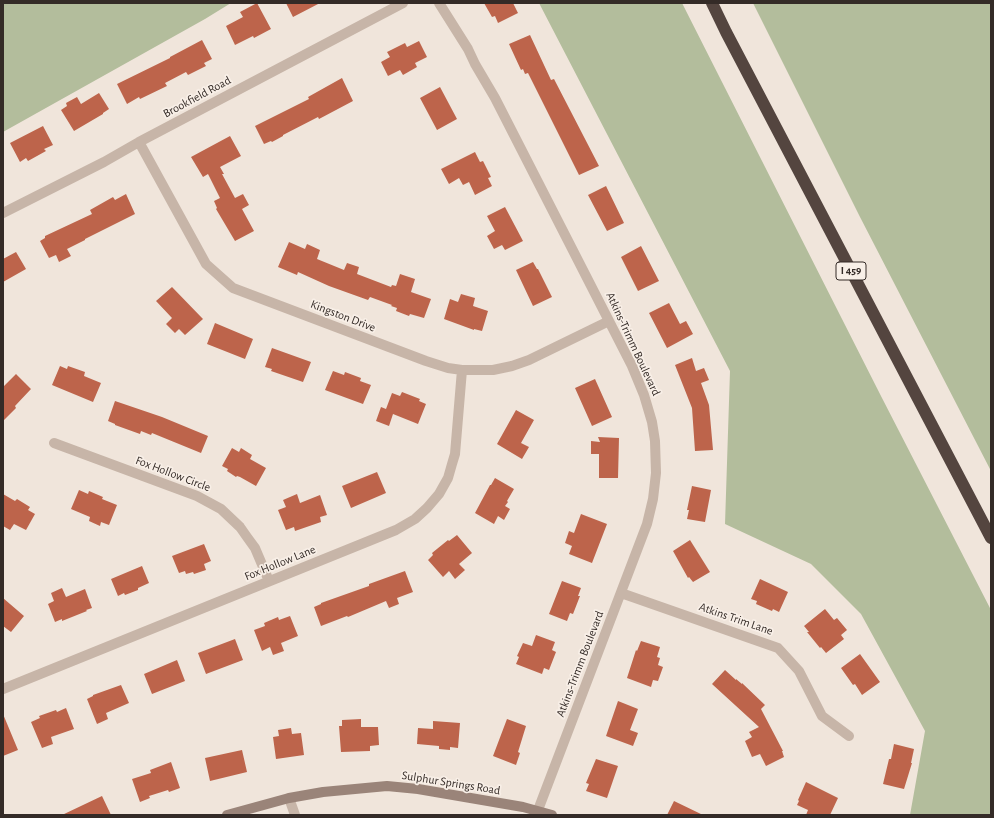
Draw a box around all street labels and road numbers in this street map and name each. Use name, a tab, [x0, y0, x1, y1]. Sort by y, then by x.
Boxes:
street label: Brookfield Road	[161, 73, 233, 121]
road number: I 459	[836, 262, 866, 280]
street label: Atkins-Trimm Boulevard	[603, 290, 663, 398]
street label: Kingston Drive	[308, 297, 378, 335]
street label: Fox Hollow Circle	[133, 453, 213, 495]
street label: Fox Hollow Lane	[242, 542, 318, 584]
street label: Atkins Trim Lane	[697, 600, 775, 638]
street label: Atkins-Trimm Boulevard	[553, 609, 607, 719]
street label: Sulphur Springs Road	[401, 768, 501, 798]

